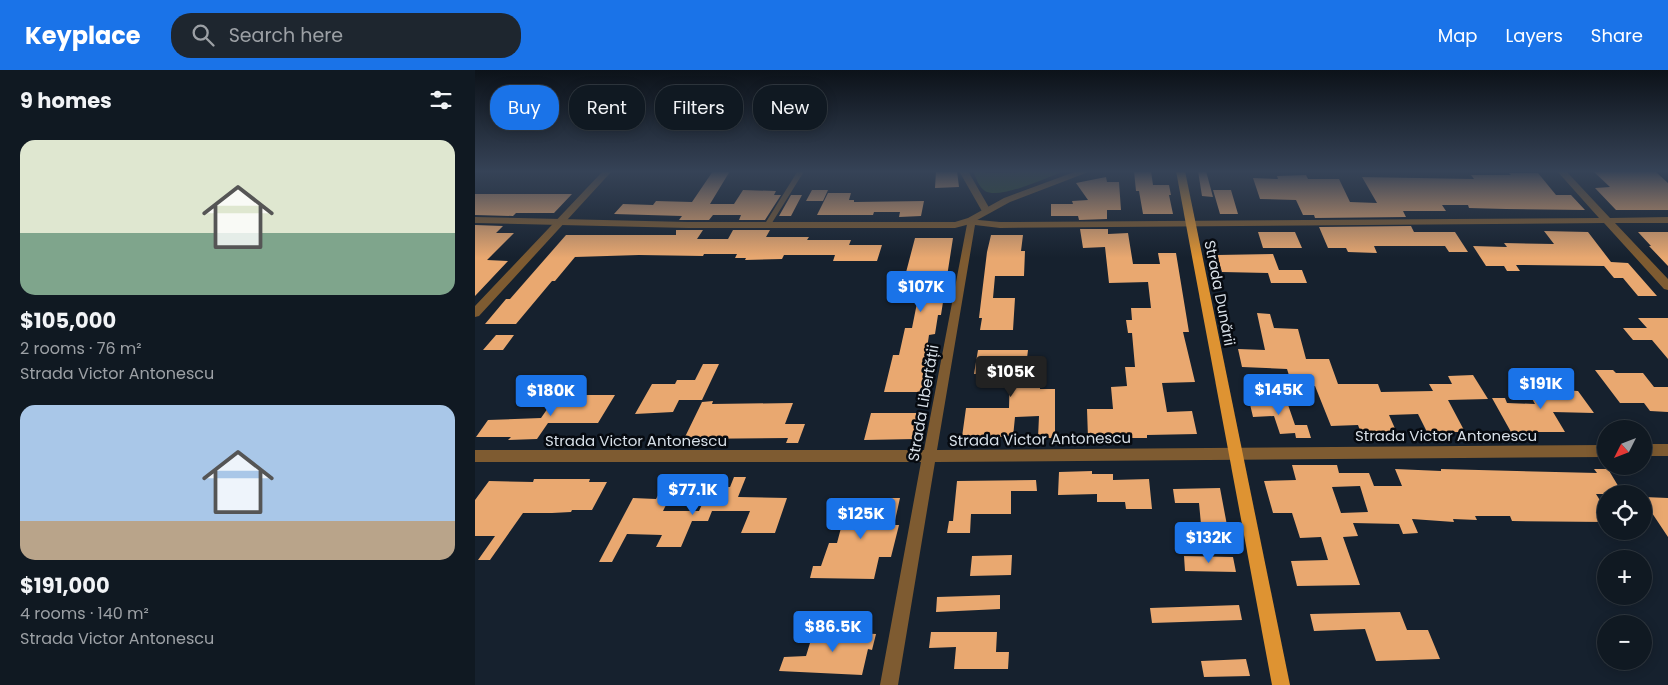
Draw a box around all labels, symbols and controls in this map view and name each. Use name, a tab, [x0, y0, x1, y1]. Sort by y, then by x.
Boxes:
search box	[171, 13, 521, 58]
text: Keyplace	[25, 19, 141, 52]
icon: search	[189, 21, 217, 49]
text: Search here	[229, 22, 343, 49]
text: Map	[1438, 23, 1478, 48]
text: Layers	[1506, 23, 1563, 48]
text: Share	[1591, 23, 1643, 48]
chip: Buy	[490, 85, 559, 130]
chip: Rent	[569, 85, 645, 130]
chip: Filters	[655, 85, 743, 130]
chip: New	[753, 85, 827, 130]
text: 9 homes	[20, 86, 112, 115]
icon: filters	[427, 86, 455, 114]
icon: home	[193, 172, 283, 262]
street label: Strada Dunării	[1199, 238, 1241, 348]
pin: $107K	[886, 270, 956, 313]
text: $107K	[898, 275, 944, 298]
text: $105,000	[20, 306, 116, 335]
text: 2 rooms · 76 m²	[20, 337, 142, 360]
street label: Strada Libertății	[902, 343, 944, 463]
pin: $105K	[976, 356, 1046, 398]
text: $105K	[987, 360, 1035, 383]
text: Strada Victor Antonescu	[20, 362, 214, 385]
pin: $191K	[1506, 368, 1576, 410]
text: $191K	[1519, 372, 1563, 395]
pin: $180K	[516, 374, 586, 417]
pin: $145K	[1244, 374, 1314, 416]
text: $145K	[1255, 378, 1303, 401]
text: $180K	[527, 379, 575, 402]
north arrow	[1597, 420, 1653, 475]
map controls	[1597, 420, 1652, 670]
street label: Strada Victor Antonescu	[1355, 425, 1537, 446]
street label: Strada Victor Antonescu	[949, 427, 1131, 451]
street label: Strada Victor Antonescu	[545, 430, 727, 451]
icon: home	[193, 437, 283, 527]
pin: $77.1K	[652, 474, 734, 516]
text: $77.1K	[668, 478, 718, 501]
button: locate	[1597, 485, 1652, 540]
pin: $125K	[826, 498, 896, 540]
text: $125K	[837, 502, 885, 525]
pin: $132K	[1174, 522, 1244, 564]
text: $132K	[1186, 526, 1232, 549]
button: +	[1597, 550, 1652, 605]
text: $191,000	[20, 571, 110, 600]
text: 4 rooms · 140 m²	[20, 602, 149, 625]
pin: $86.5K	[792, 610, 874, 653]
text: $86.5K	[804, 615, 862, 638]
button: −	[1597, 615, 1652, 670]
text: Strada Victor Antonescu	[20, 627, 214, 650]

